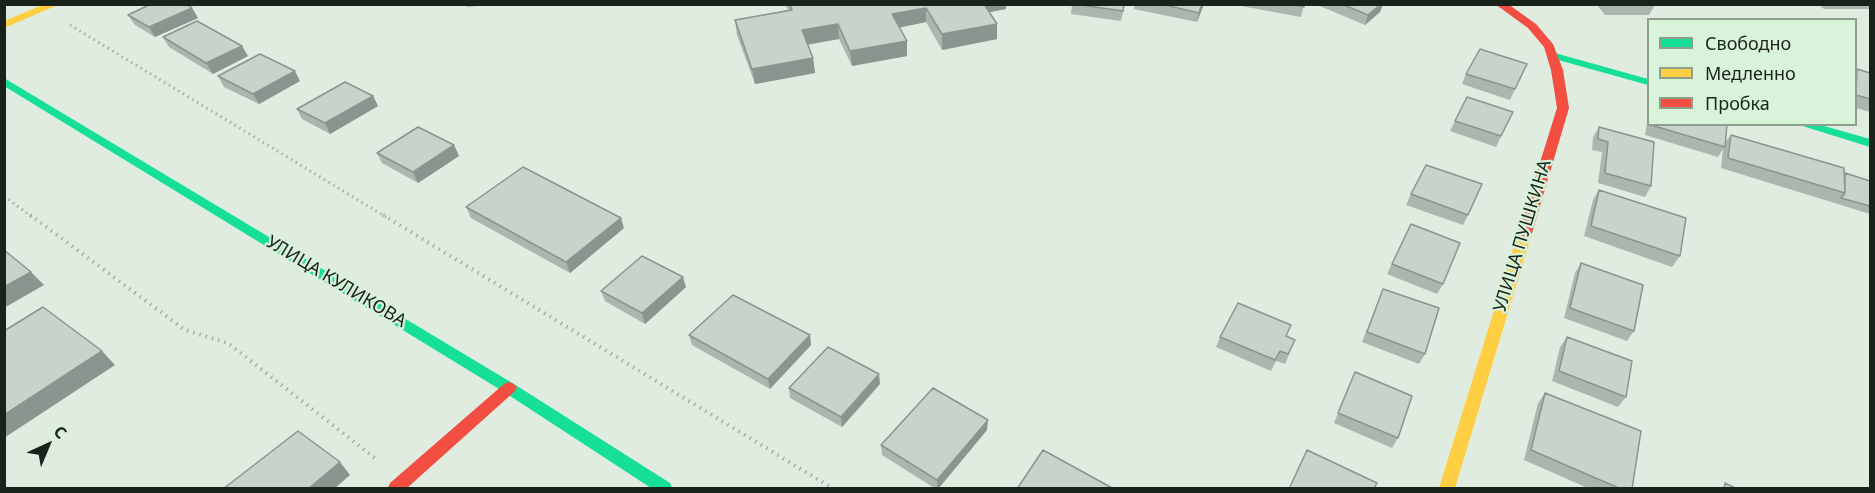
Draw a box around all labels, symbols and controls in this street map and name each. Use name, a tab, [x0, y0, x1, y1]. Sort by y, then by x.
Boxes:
legend	[1647, 18, 1857, 126]
text: Свободно	[1705, 31, 1791, 55]
text: Медленно	[1705, 61, 1796, 85]
text: Пробка	[1705, 91, 1770, 115]
street label: УЛИЦА ПУШКИНА	[1490, 157, 1556, 315]
street label: УЛИЦА КУЛИКОВА	[262, 232, 410, 332]
north arrow	[18, 415, 78, 475]
text: С	[49, 421, 72, 444]

